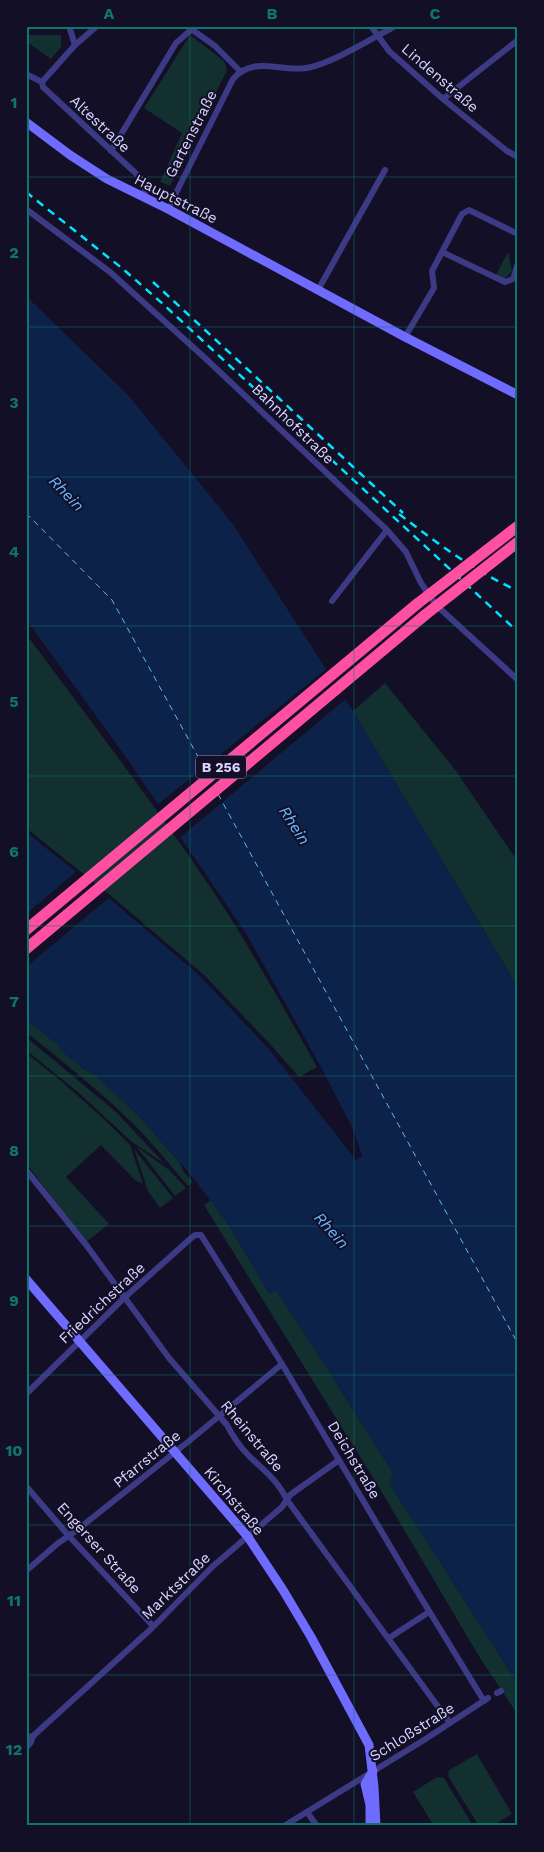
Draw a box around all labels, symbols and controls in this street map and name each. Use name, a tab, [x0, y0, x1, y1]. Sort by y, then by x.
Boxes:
text: A	[104, 4, 115, 23]
text: B	[267, 4, 278, 23]
text: C	[430, 4, 441, 23]
street label: Lindenstraße	[398, 40, 482, 116]
street label: Gartenstraße	[161, 87, 221, 181]
street label: Altestraße	[66, 92, 134, 156]
text: 1	[11, 93, 17, 112]
street label: Hauptstraße	[131, 170, 221, 228]
text: 2	[9, 243, 19, 262]
street label: Bahnhofstraße	[248, 380, 338, 468]
text: 3	[9, 393, 19, 412]
water label: Rhein	[45, 471, 88, 515]
text: 4	[9, 542, 19, 561]
text: 5	[9, 692, 19, 711]
road number: B 256	[196, 756, 246, 779]
water label: Rhein	[275, 802, 314, 848]
text: 6	[9, 842, 19, 861]
text: 7	[9, 992, 19, 1011]
text: 8	[9, 1141, 19, 1160]
water label: Rhein	[310, 1208, 353, 1252]
street label: Friedrichstraße	[55, 1259, 149, 1347]
text: 9	[9, 1291, 19, 1310]
street label: Rheinstraße	[217, 1397, 287, 1475]
street label: Deichstraße	[324, 1418, 384, 1502]
street label: Pfarrstraße	[110, 1426, 184, 1492]
text: 10	[5, 1441, 23, 1460]
street label: Kirchstraße	[200, 1463, 268, 1539]
street label: Engerser Straße	[53, 1499, 145, 1597]
street label: Marktstraße	[138, 1549, 214, 1623]
text: 11	[7, 1591, 21, 1610]
street label: Schloßstraße	[366, 1699, 458, 1765]
text: 12	[6, 1740, 22, 1759]

